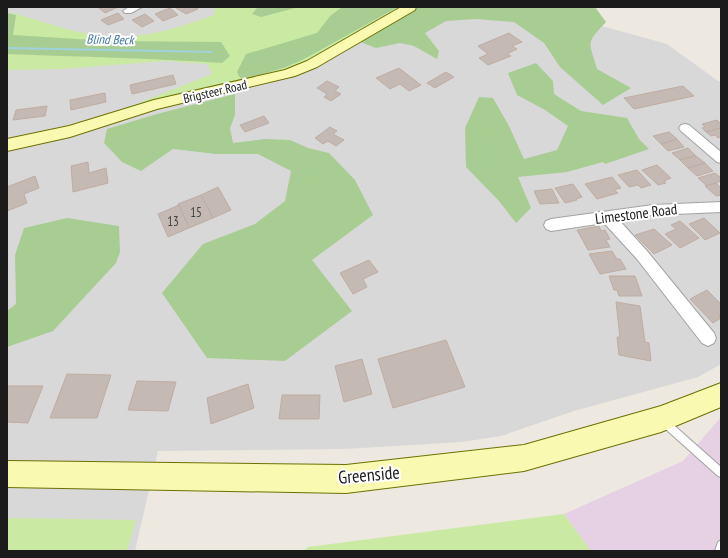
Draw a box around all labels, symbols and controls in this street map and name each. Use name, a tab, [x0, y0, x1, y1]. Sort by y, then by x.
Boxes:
water label: Blind Beck	[86, 31, 136, 48]
street label: Brigsteer Road	[181, 76, 249, 107]
street label: Limestone Road	[594, 199, 678, 228]
house number: 15	[190, 204, 202, 221]
house number: 13	[167, 213, 179, 230]
street label: Greenside	[337, 460, 401, 489]

